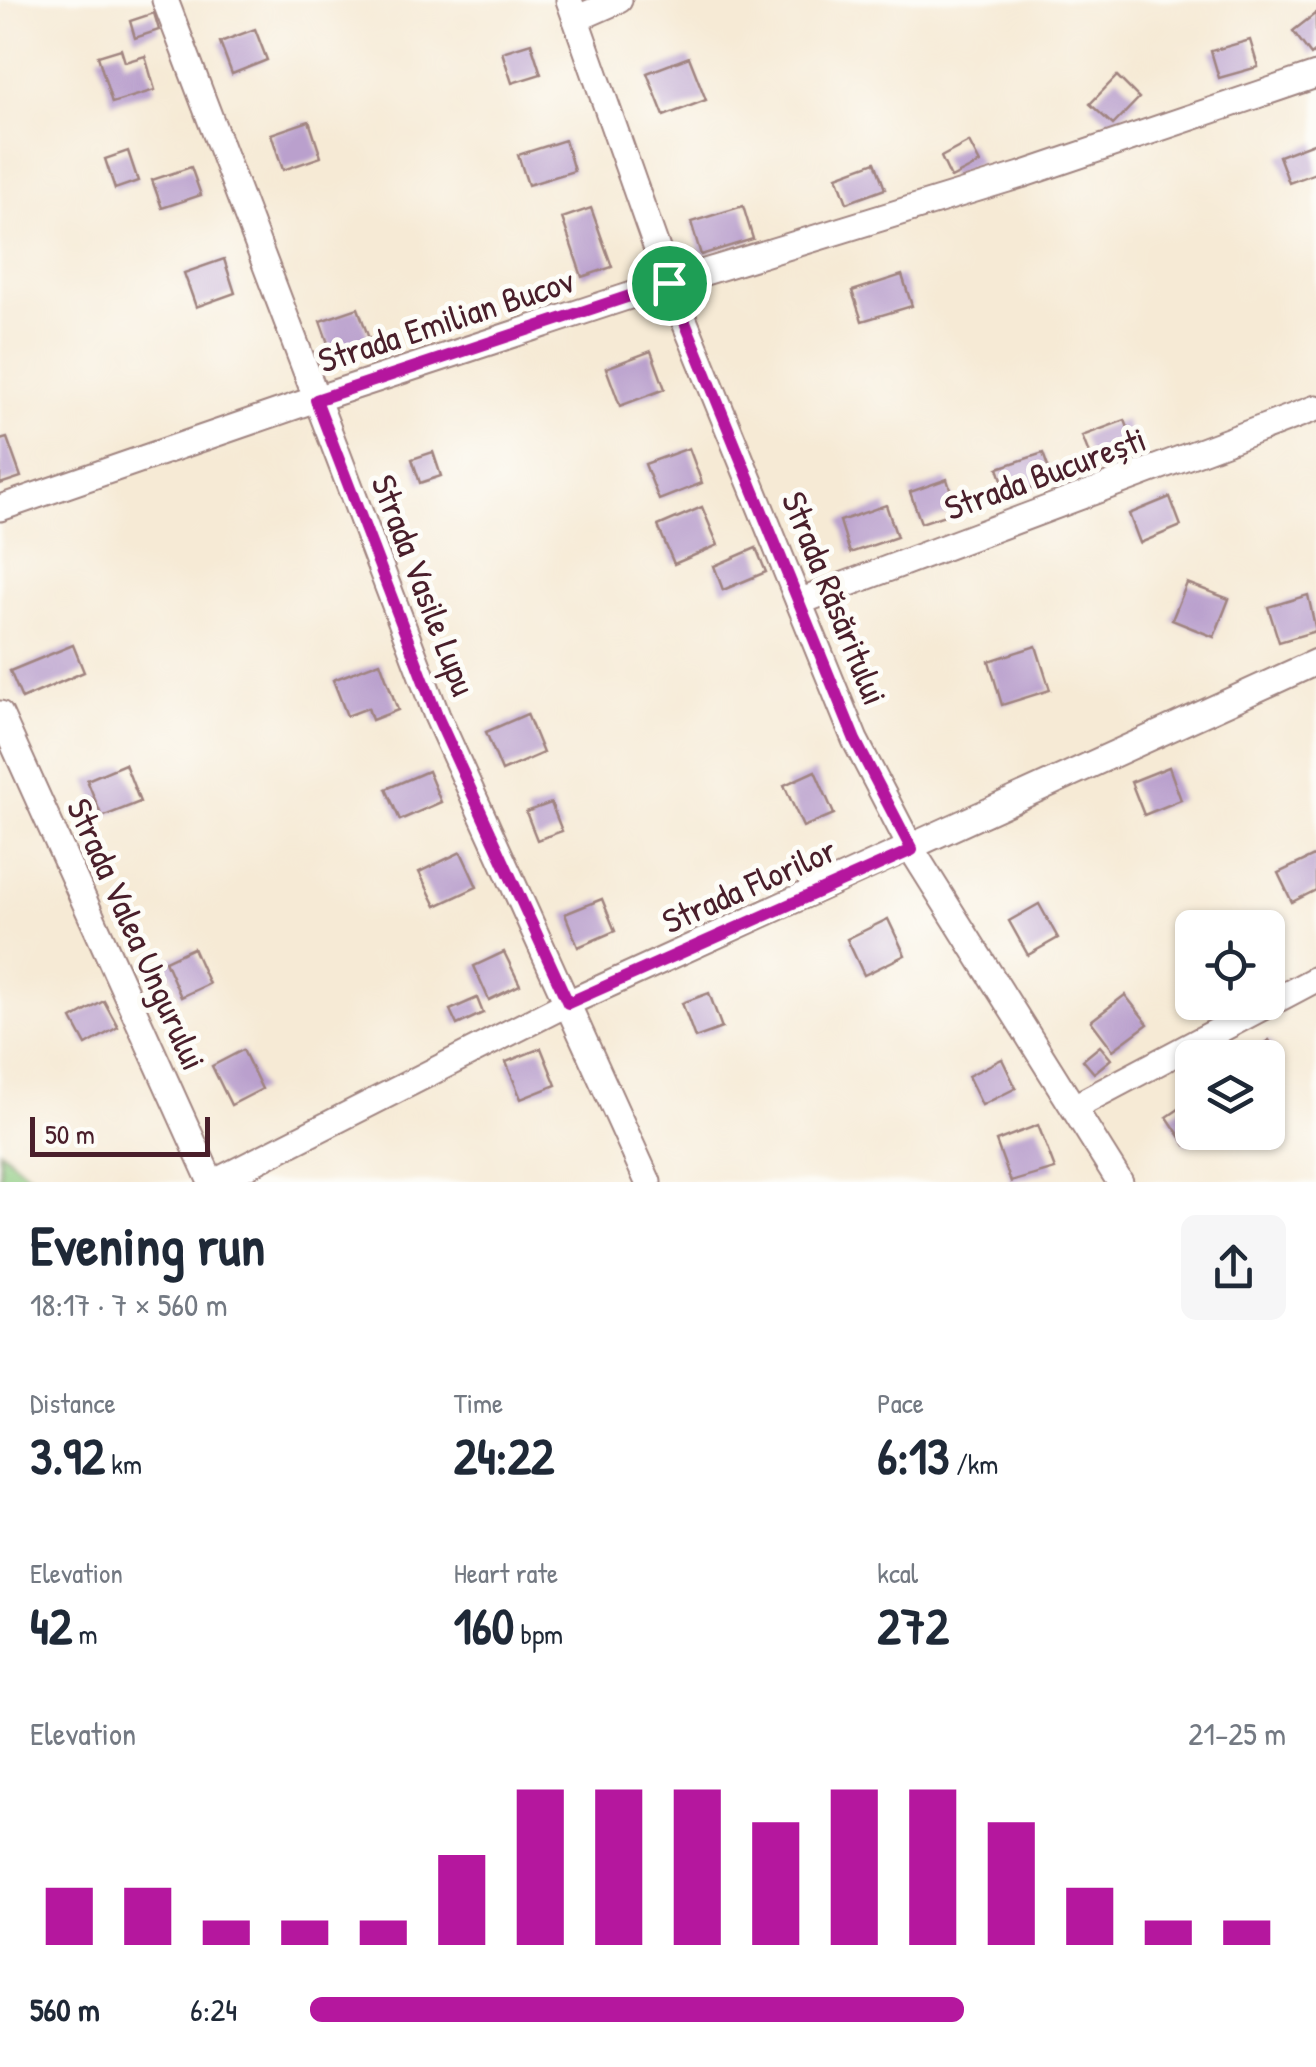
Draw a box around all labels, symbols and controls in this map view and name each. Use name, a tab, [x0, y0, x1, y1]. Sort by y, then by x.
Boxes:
pin	[627, 241, 712, 326]
icon: arrive	[642, 256, 697, 311]
street label: Strada Emilian Bucov	[312, 257, 580, 383]
street label: Strada București	[938, 415, 1152, 531]
street label: Strada Vasile Lupu	[360, 468, 488, 702]
street label: Strada Răsăritului	[771, 484, 899, 712]
street label: Strada Valea Ungurului	[56, 791, 218, 1077]
street label: Strada Florilor	[655, 826, 843, 944]
map controls	[1175, 910, 1285, 1150]
button: locate	[1175, 910, 1285, 1020]
button: layers	[1175, 1040, 1285, 1150]
scale bar	[30, 1112, 210, 1156]
text: 50 m	[45, 1115, 95, 1153]
text: Evening run	[30, 1208, 265, 1282]
button: share	[1181, 1215, 1286, 1320]
text: 18:17 · 7 × 560 m	[30, 1283, 227, 1326]
text: Distance	[30, 1384, 116, 1422]
text: Time	[454, 1384, 503, 1422]
text: Pace	[877, 1384, 924, 1422]
text: 3.92	[30, 1422, 105, 1490]
text: 24:22	[454, 1422, 554, 1490]
text: 6:13	[877, 1422, 949, 1490]
text: km	[105, 1445, 142, 1483]
text: /km	[949, 1445, 998, 1483]
text: Elevation	[30, 1554, 123, 1592]
text: Heart rate	[454, 1554, 558, 1592]
text: kcal	[877, 1554, 918, 1592]
text: 42	[30, 1592, 72, 1660]
text: 160	[454, 1592, 514, 1660]
text: 272	[877, 1592, 949, 1660]
text: m	[72, 1615, 98, 1653]
text: bpm	[514, 1615, 563, 1653]
text: Elevation	[30, 1712, 136, 1755]
text: 21–25 m	[1188, 1712, 1286, 1755]
text: 560 m	[30, 1988, 100, 2031]
text: 6:24	[190, 1988, 237, 2031]

